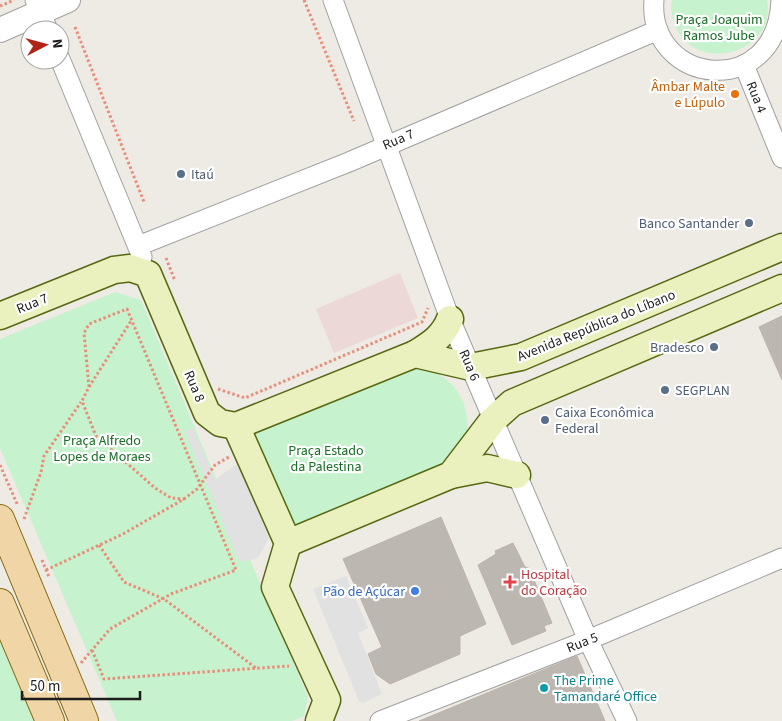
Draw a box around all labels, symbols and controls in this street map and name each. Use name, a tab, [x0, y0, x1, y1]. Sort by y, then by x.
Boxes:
park label: Praça Joaquim Ramos Jube	[675, 10, 763, 46]
north arrow	[20, 20, 70, 70]
text: N	[47, 38, 67, 49]
place label: Âmbar Malte e Lúpulo	[651, 77, 725, 113]
street label: Rua 4	[741, 79, 771, 116]
marker: Âmbar Malte e Lúpulo	[729, 88, 741, 100]
street label: Rua 7	[380, 124, 417, 155]
place label: Itaú	[191, 165, 214, 185]
marker: Itaú	[175, 168, 187, 180]
place label: Banco Santander	[639, 214, 739, 234]
marker: Banco Santander	[743, 217, 755, 229]
street label: Avenida República do Líbano	[514, 285, 678, 367]
street label: Rua 7	[14, 289, 51, 319]
place label: Bradesco	[650, 338, 704, 358]
marker: Bradesco	[708, 341, 720, 353]
street label: Rua 6	[454, 347, 485, 384]
street label: Rua 8	[179, 368, 210, 405]
place label: SEGPLAN	[675, 381, 730, 401]
marker: SEGPLAN	[659, 384, 671, 396]
place label: Caixa Econômica Federal	[555, 403, 654, 439]
marker: Caixa Econômica Federal	[539, 414, 551, 426]
park label: Praça Alfredo Lopes de Moraes	[53, 431, 151, 467]
park label: Praça Estado da Palestina	[288, 441, 364, 477]
place label: Hospital do Coração	[521, 565, 587, 601]
marker: Hospital do Coração	[503, 575, 517, 589]
place label: Pão de Açúcar	[323, 582, 405, 602]
marker: Pão de Açúcar	[409, 585, 421, 597]
street label: Rua 5	[564, 628, 601, 658]
scale bar	[22, 668, 140, 700]
place label: The Prime Tamandaré Office	[554, 671, 657, 707]
text: 50 m	[30, 676, 60, 697]
marker: The Prime Tamandaré Office	[538, 682, 550, 694]

